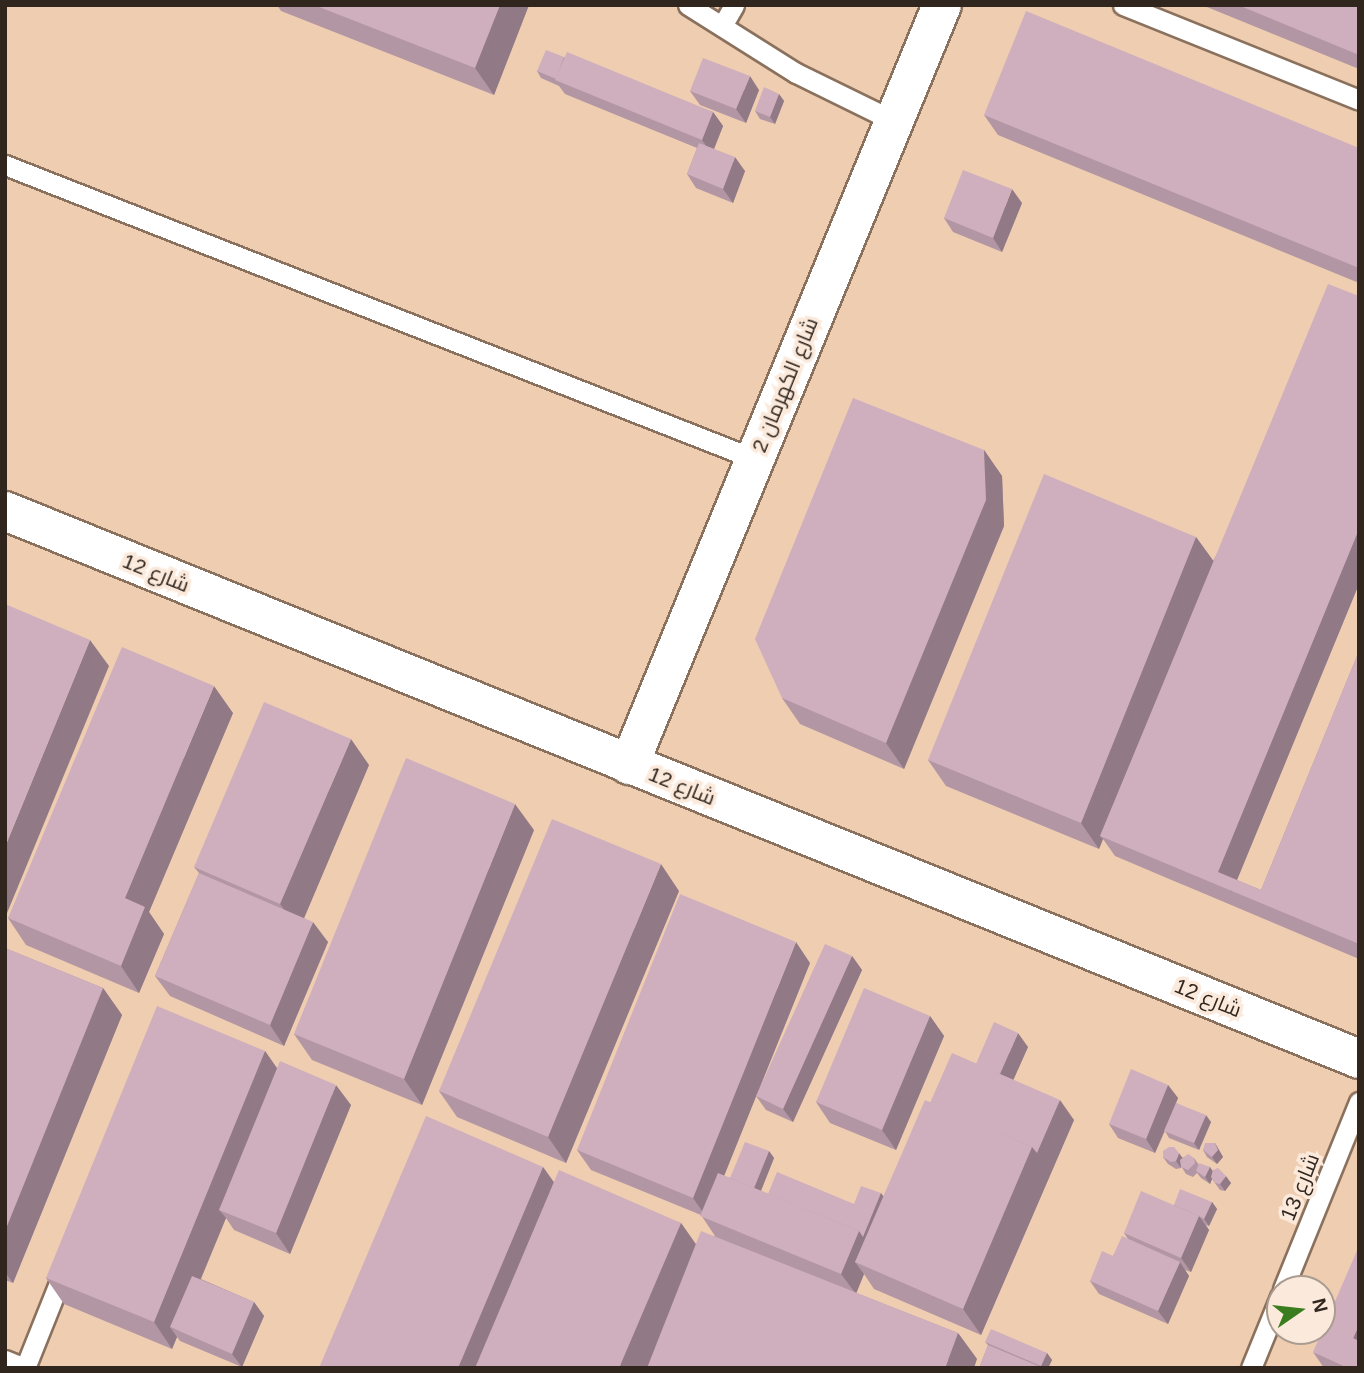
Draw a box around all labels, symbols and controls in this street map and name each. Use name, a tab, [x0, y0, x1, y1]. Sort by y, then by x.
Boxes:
street label: شارع الكهرمان 2	[747, 314, 823, 456]
street label: شارع 12	[119, 548, 193, 598]
street label: شارع 12	[645, 761, 719, 811]
street label: شارع 12	[1171, 973, 1245, 1023]
street label: شارع 13	[1275, 1150, 1325, 1224]
north arrow	[1266, 1275, 1336, 1345]
text: N	[1308, 1296, 1332, 1314]

